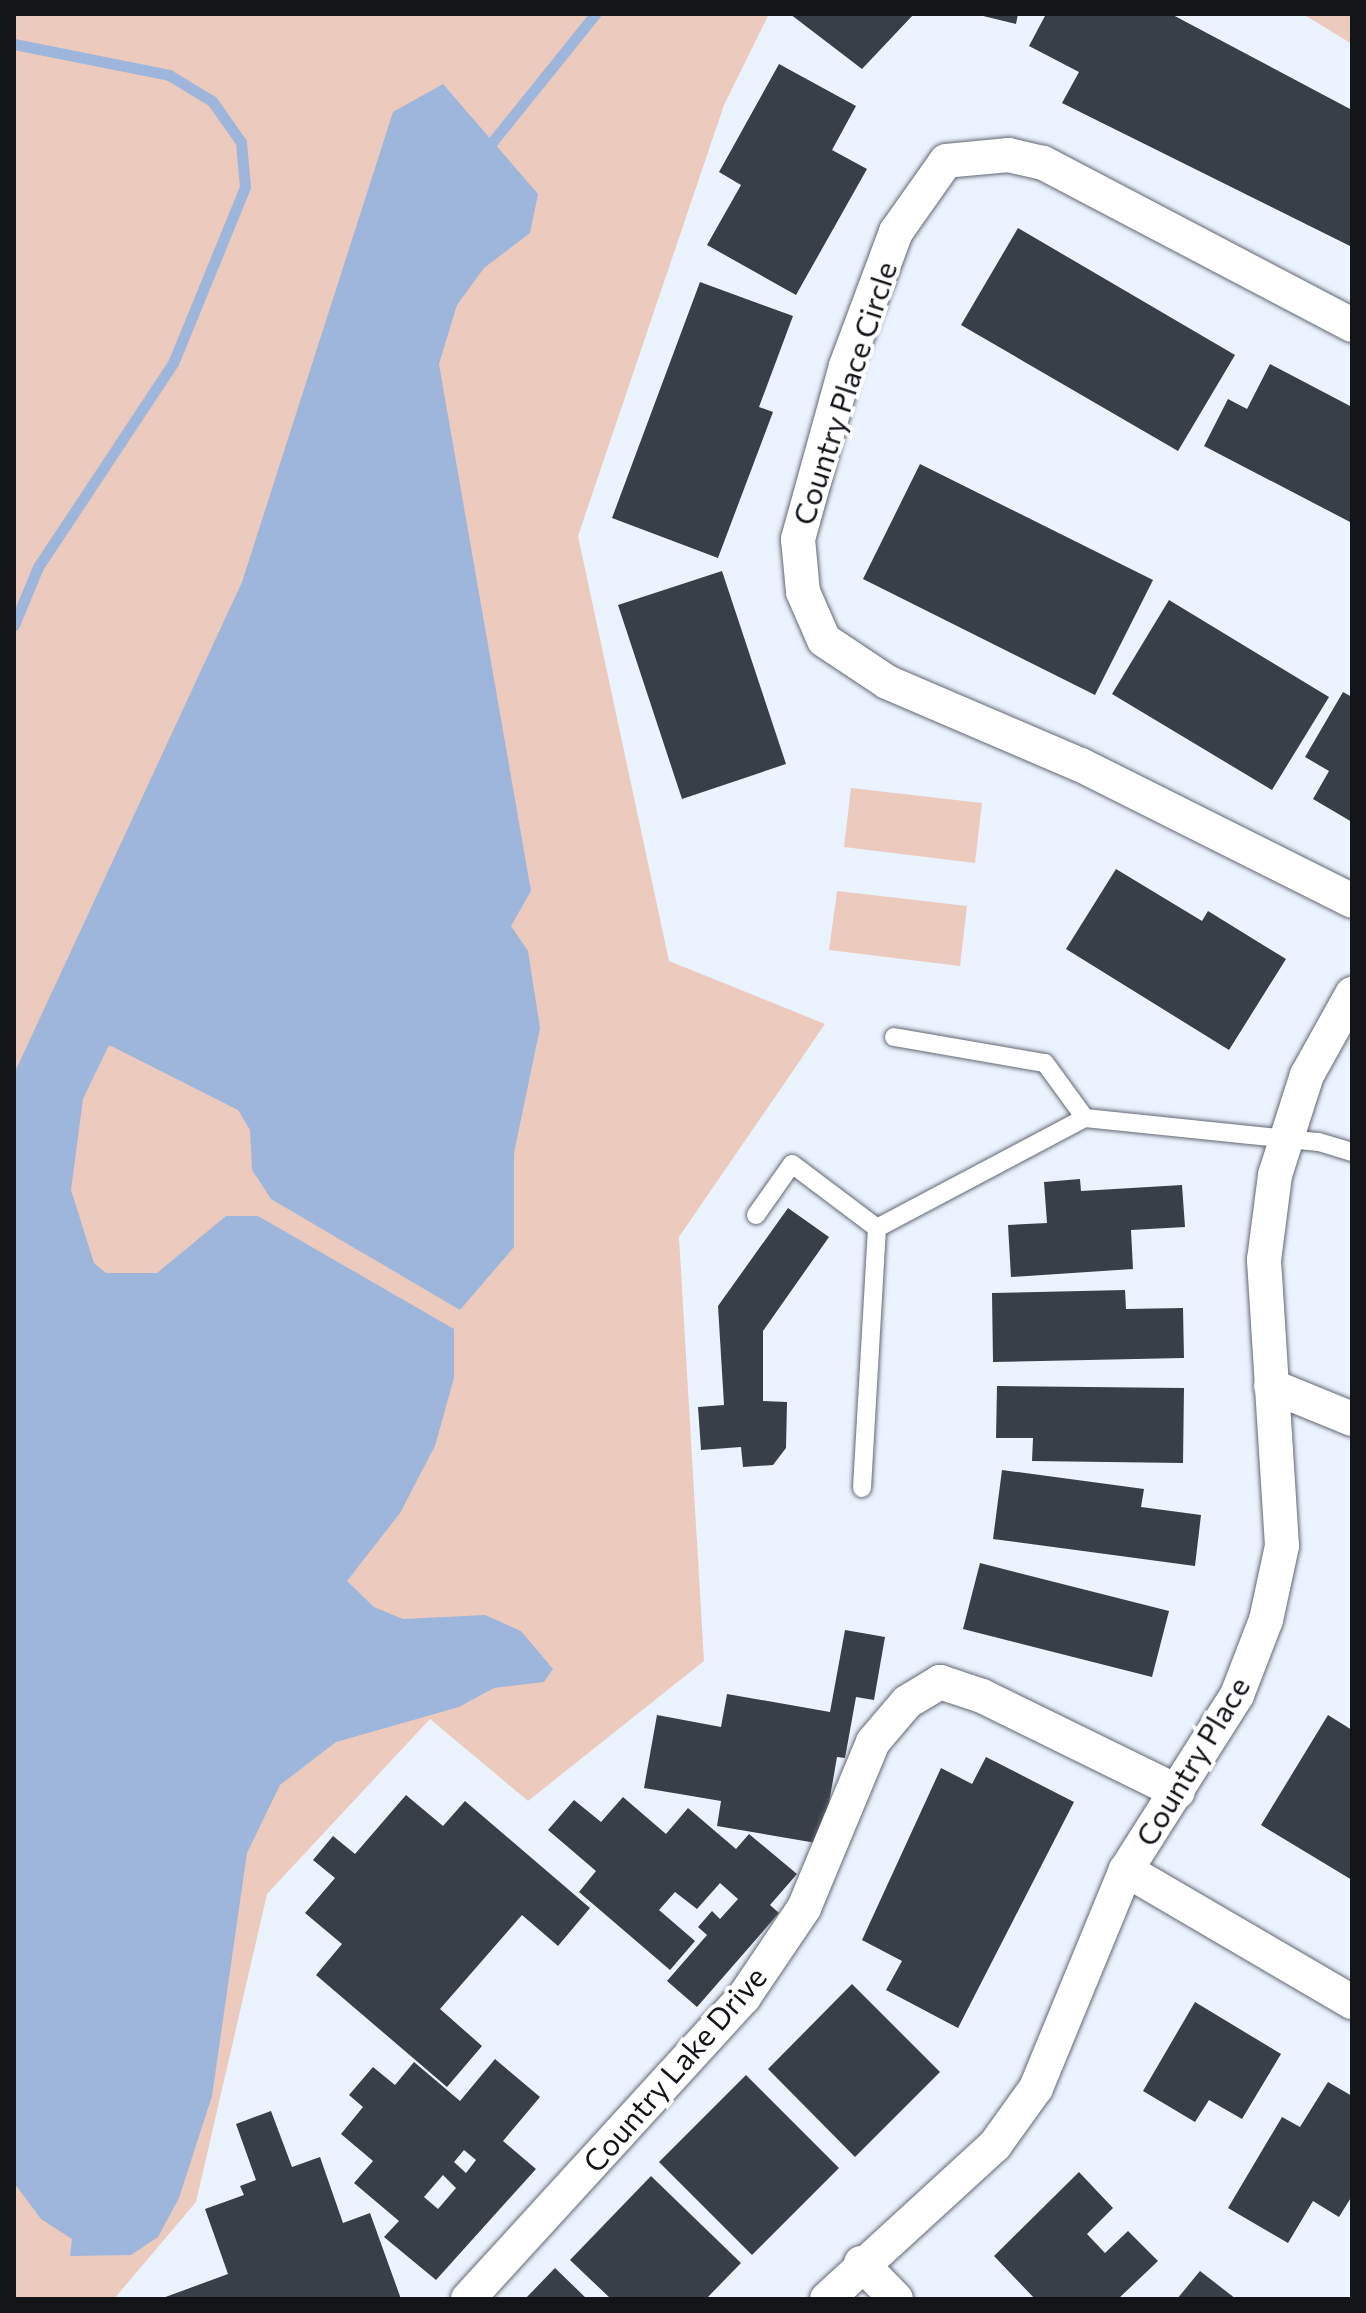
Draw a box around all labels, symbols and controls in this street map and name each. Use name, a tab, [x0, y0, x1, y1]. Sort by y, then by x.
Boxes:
street label: Country Place Circle	[784, 257, 904, 529]
street label: Country Place	[1127, 1670, 1257, 1852]
street label: Country Lake Drive	[575, 1959, 773, 2179]

